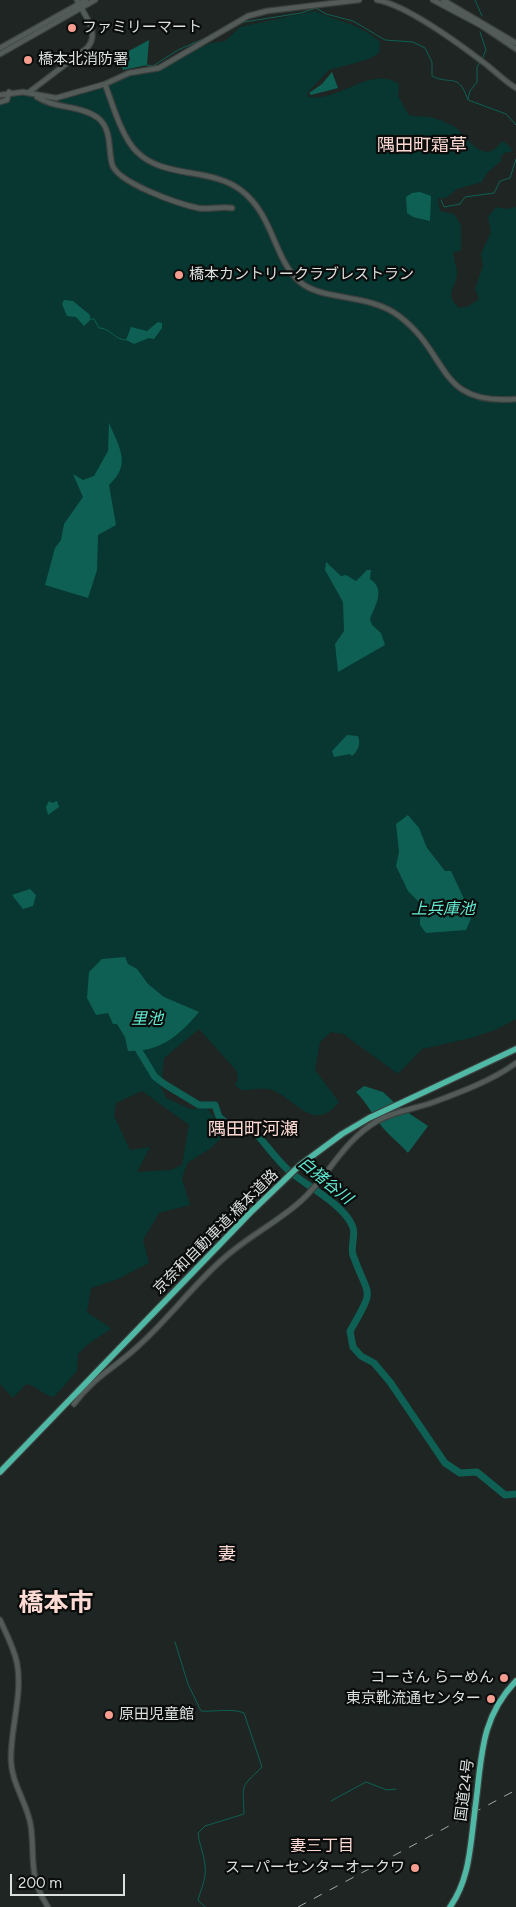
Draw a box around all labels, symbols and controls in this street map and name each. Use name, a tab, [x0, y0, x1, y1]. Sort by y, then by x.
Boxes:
place label: ファミリーマート	[82, 19, 202, 37]
marker: ファミリーマート	[66, 22, 78, 34]
place label: 橋本北消防署	[38, 51, 128, 69]
marker: 橋本北消防署	[22, 54, 34, 66]
district label: 隅田町霜草	[377, 135, 467, 157]
place label: 橋本カントリークラブレストラン	[189, 266, 414, 284]
marker: 橋本カントリークラブレストラン	[173, 269, 185, 281]
water label: 上兵庫池	[411, 899, 475, 919]
water label: 里池	[131, 1009, 163, 1029]
district label: 隅田町河瀬	[208, 1119, 298, 1141]
water label: 白猪谷川	[294, 1153, 356, 1209]
street label: 京奈和自動車道;橋本道路	[150, 1166, 282, 1298]
district label: 妻	[218, 1544, 236, 1566]
district label: 橋本市	[19, 1589, 93, 1619]
place label: コーさん らーめん	[370, 1669, 494, 1687]
marker: コーさん らーめん	[498, 1672, 510, 1684]
place label: 東京靴流通センター	[346, 1690, 481, 1708]
marker: 東京靴流通センター	[485, 1693, 497, 1705]
place label: 原田児童館	[119, 1706, 194, 1724]
marker: 原田児童館	[103, 1709, 115, 1721]
street label: 国道24号	[452, 1758, 478, 1822]
district label: 妻三丁目	[290, 1836, 354, 1856]
place label: スーパーセンターオークワ	[225, 1859, 405, 1877]
marker: スーパーセンターオークワ	[409, 1862, 421, 1874]
scale bar	[12, 1864, 128, 1896]
text: 200 m	[18, 1874, 62, 1892]

